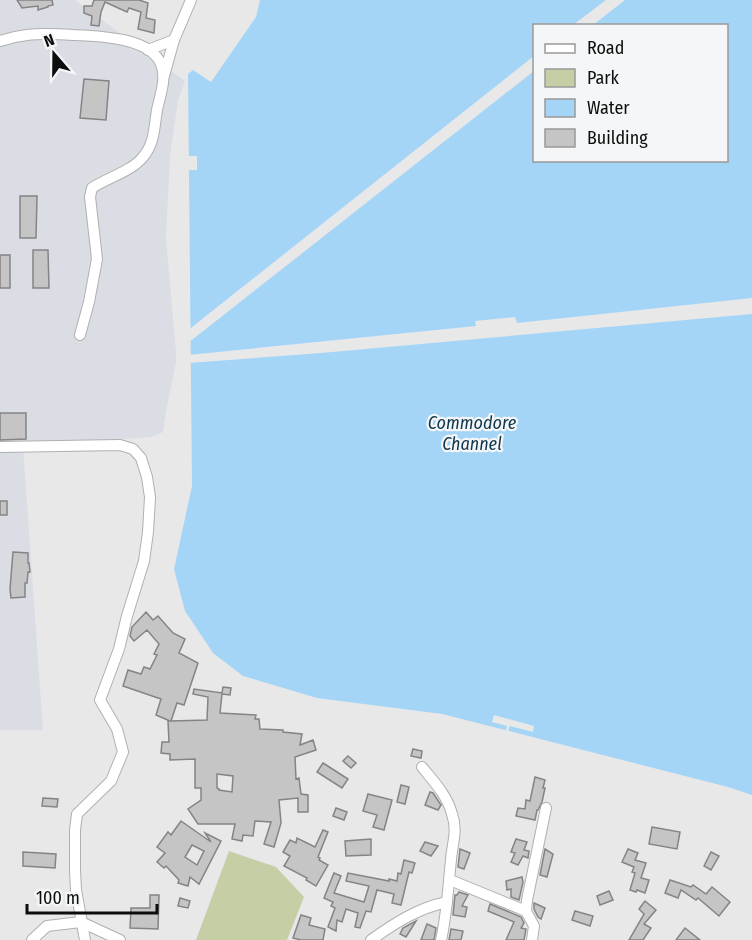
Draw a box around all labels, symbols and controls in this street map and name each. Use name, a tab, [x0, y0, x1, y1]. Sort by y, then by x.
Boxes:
north arrow	[24, 24, 84, 84]
legend	[533, 24, 728, 162]
text: N	[41, 30, 57, 51]
text: Road	[587, 37, 624, 59]
text: Park	[587, 67, 620, 89]
text: Water	[587, 97, 630, 119]
text: Building	[587, 127, 648, 149]
water label: Commodore Channel	[428, 412, 517, 455]
scale bar	[27, 877, 158, 915]
text: 100 m	[36, 887, 80, 909]

